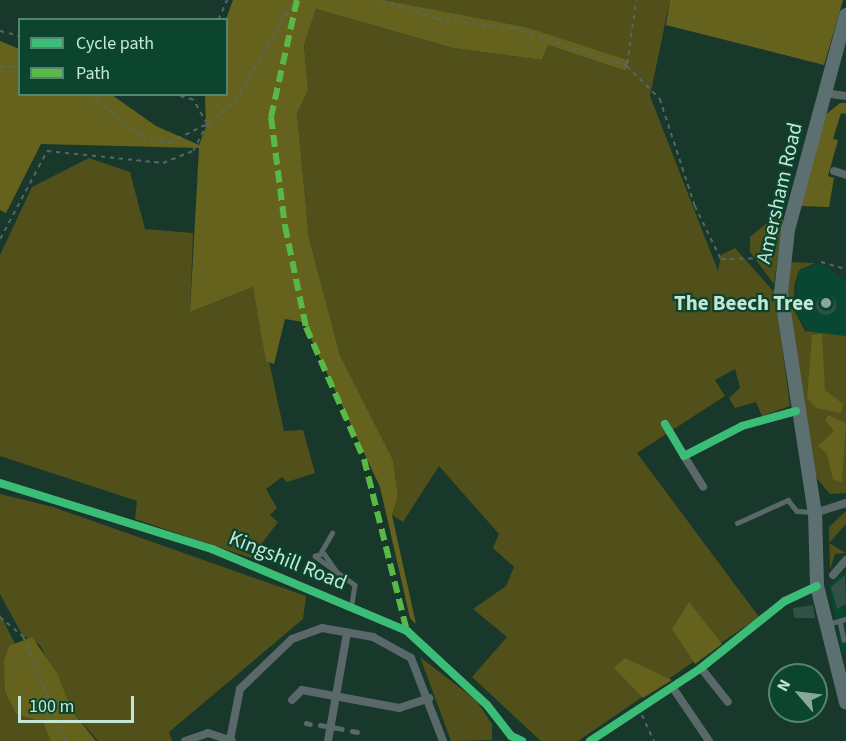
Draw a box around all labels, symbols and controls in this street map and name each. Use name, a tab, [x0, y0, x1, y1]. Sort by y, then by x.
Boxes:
legend	[18, 18, 228, 96]
text: Cycle path	[76, 31, 154, 56]
text: Path	[76, 61, 110, 86]
street label: Amersham Road	[751, 120, 807, 266]
place label: The Beech Tree	[674, 290, 814, 316]
marker: The Beech Tree	[819, 296, 833, 310]
street label: Kingshill Road	[225, 525, 351, 595]
north arrow	[768, 663, 828, 723]
text: N	[772, 676, 796, 695]
scale bar	[21, 684, 136, 722]
text: 100 m	[29, 694, 74, 719]

